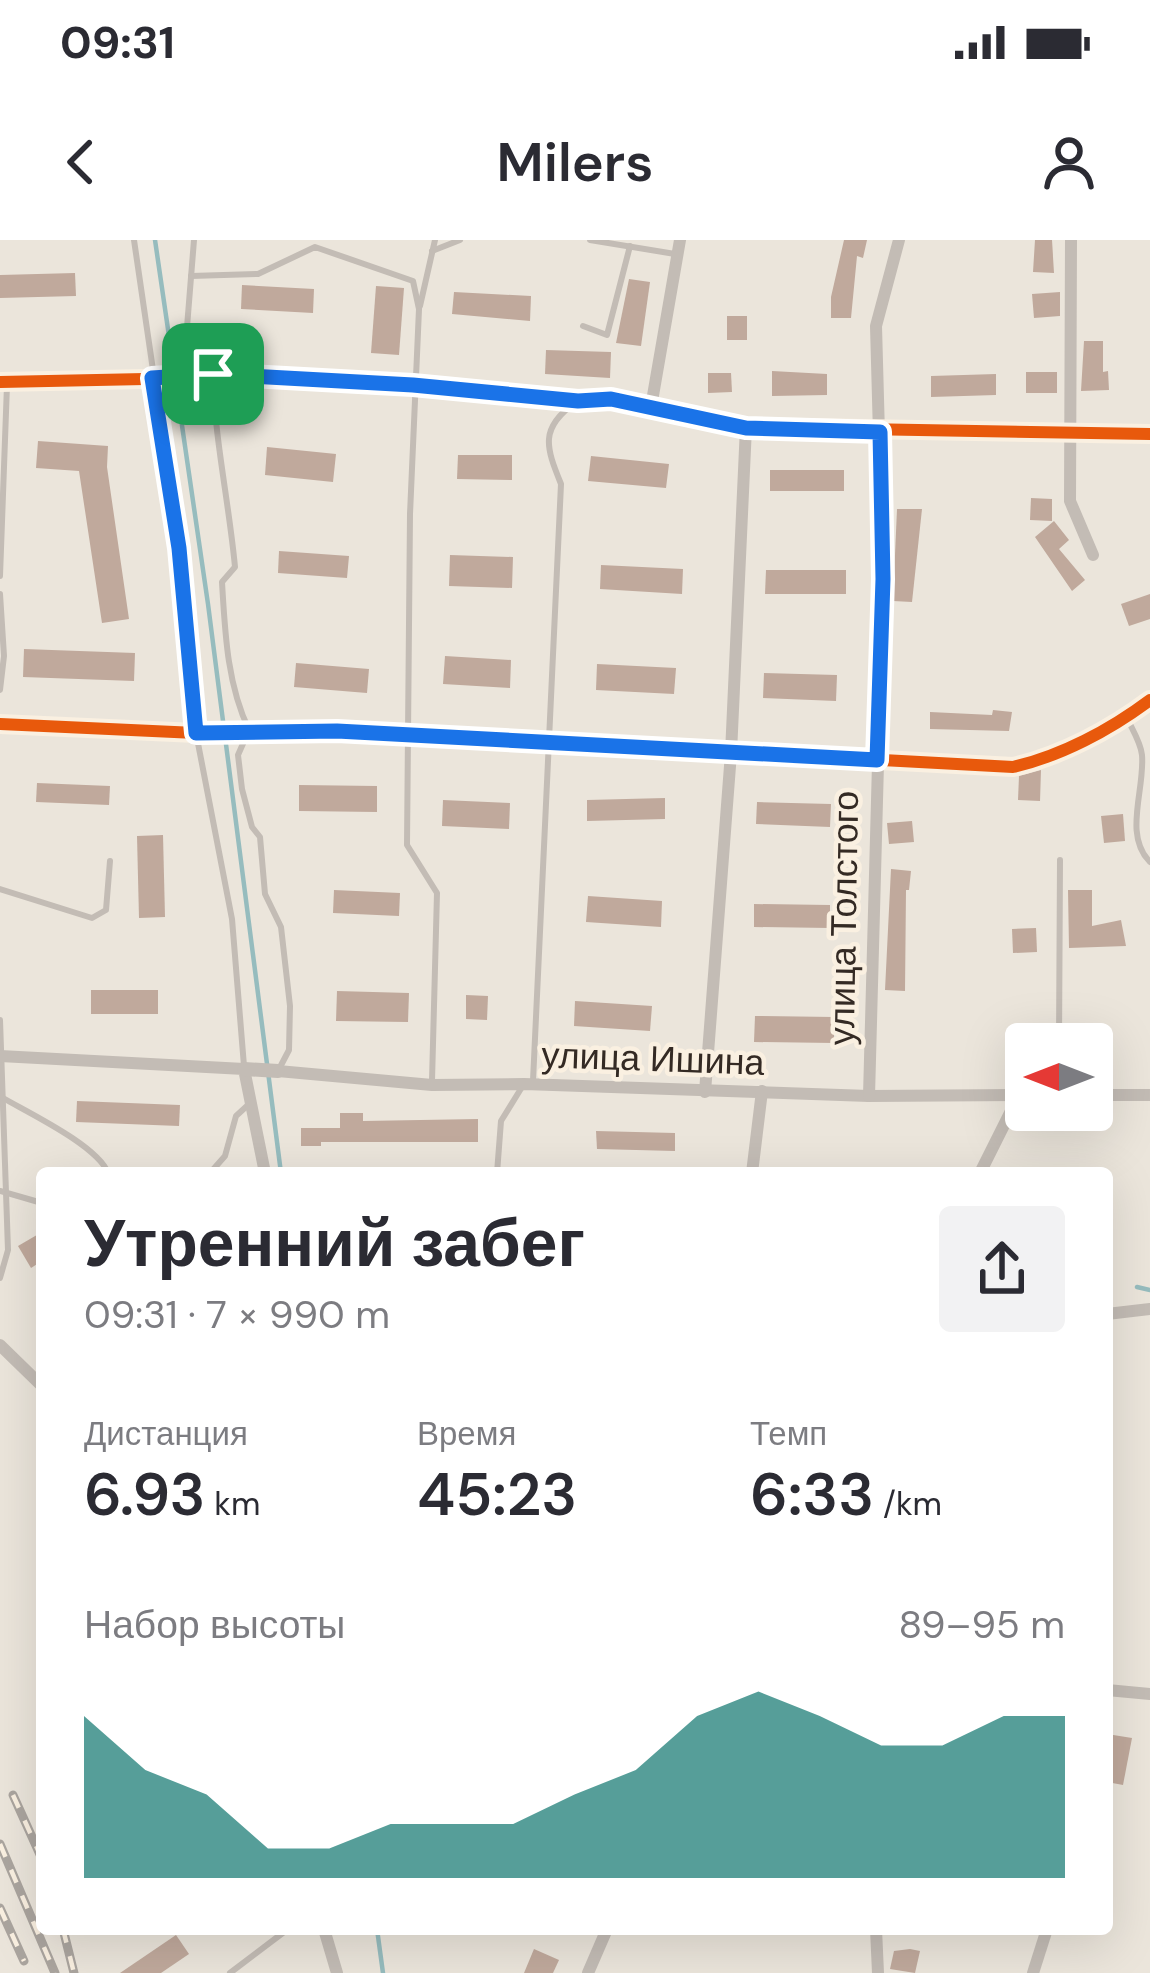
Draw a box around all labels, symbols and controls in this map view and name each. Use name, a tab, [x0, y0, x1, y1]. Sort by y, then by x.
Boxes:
text: 09:31	[60, 13, 175, 72]
text: Milers	[497, 127, 653, 198]
icon: back	[48, 129, 114, 195]
icon: person	[1036, 129, 1102, 195]
pin	[162, 323, 264, 425]
icon: arrive	[180, 341, 246, 407]
street label: улица Толстого	[818, 790, 869, 1046]
north arrow	[1005, 1023, 1113, 1131]
map controls	[1005, 1023, 1113, 1131]
street label: улица Ишина	[541, 1031, 766, 1086]
text: Утренний забег	[84, 1201, 585, 1286]
button: share	[939, 1206, 1065, 1332]
text: 09:31 · 7 × 990 m	[84, 1289, 390, 1340]
text: Дистанция	[84, 1412, 248, 1455]
text: Время	[417, 1412, 516, 1455]
text: Темп	[750, 1412, 827, 1455]
text: 6.93	[84, 1455, 206, 1534]
text: 45:23	[417, 1455, 577, 1534]
text: 6:33	[750, 1455, 874, 1534]
text: km	[206, 1482, 260, 1525]
text: /km	[874, 1482, 942, 1525]
text: Набор высоты	[84, 1599, 345, 1650]
text: 89–95 m	[898, 1599, 1065, 1650]

